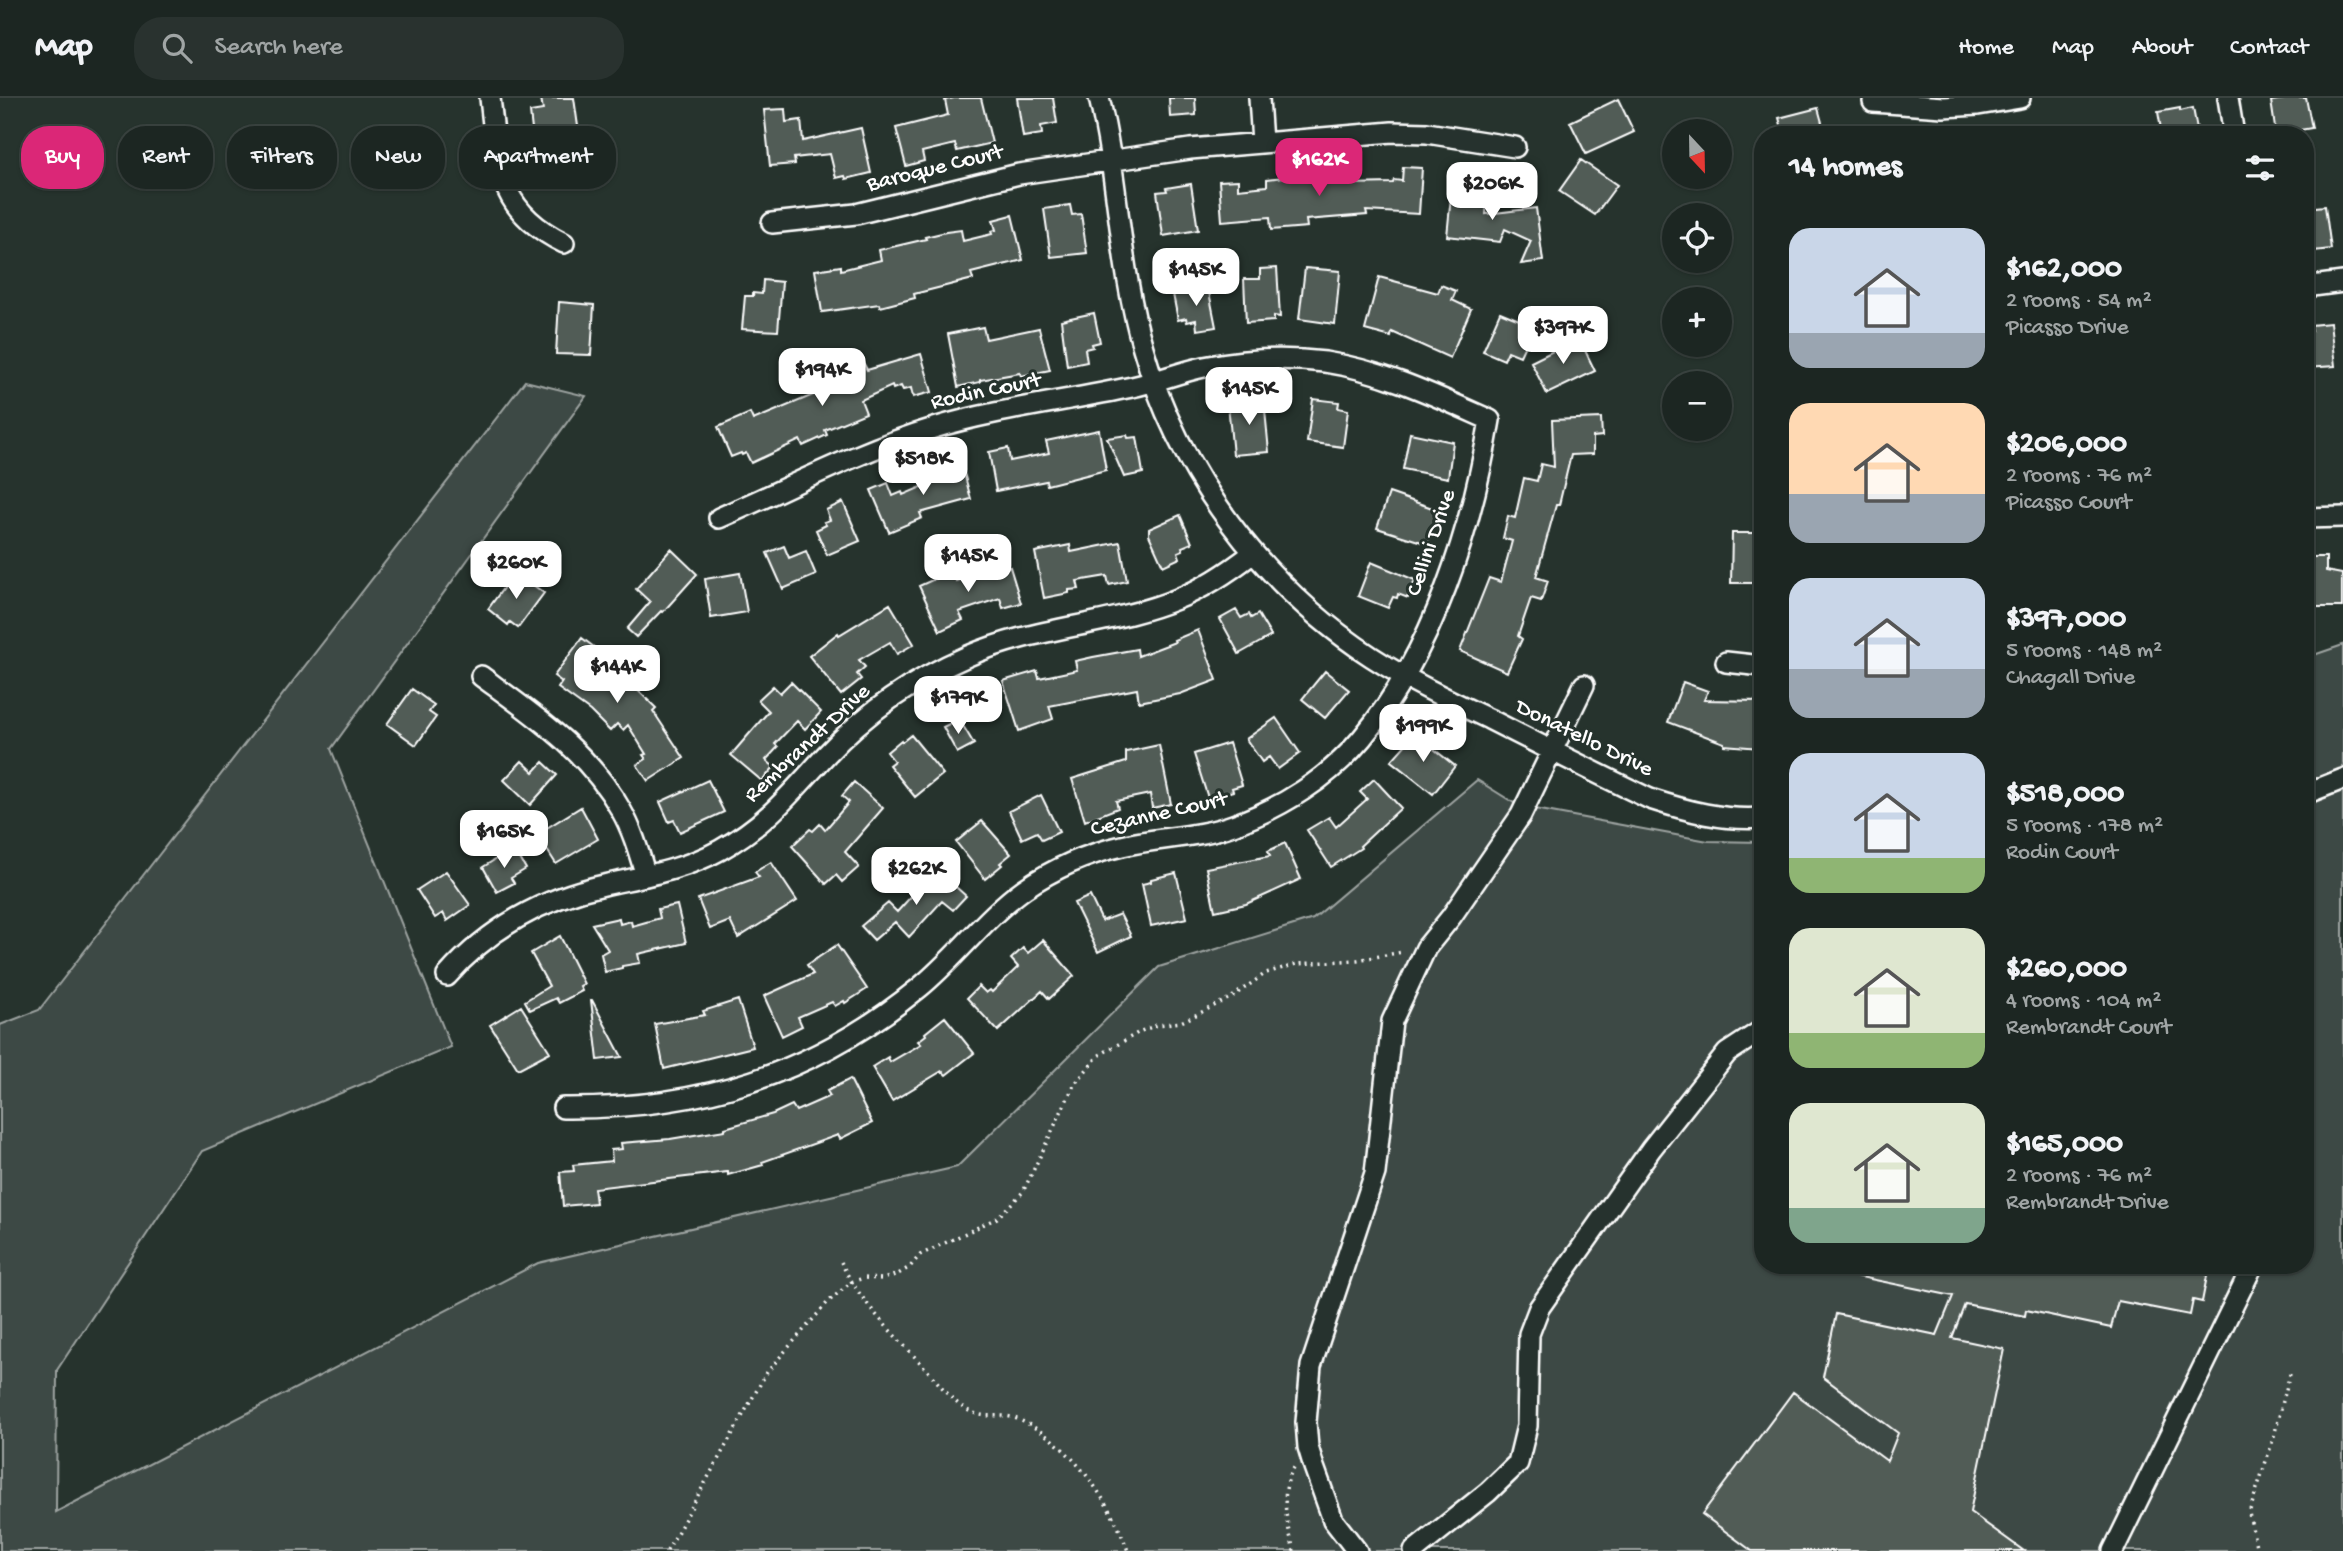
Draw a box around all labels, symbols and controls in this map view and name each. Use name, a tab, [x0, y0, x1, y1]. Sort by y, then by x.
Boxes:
search box	[134, 17, 624, 80]
text: Map	[35, 29, 92, 67]
icon: search	[158, 29, 196, 67]
text: Search here	[214, 33, 343, 64]
text: Home	[1958, 34, 2014, 63]
text: Map	[2052, 34, 2094, 63]
text: About	[2132, 34, 2192, 63]
text: Contact	[2230, 34, 2308, 63]
north arrow	[1662, 119, 1732, 189]
map controls	[1662, 119, 1732, 441]
chip: Buy	[21, 126, 104, 189]
chip: Rent	[118, 126, 213, 189]
chip: Filters	[227, 126, 337, 189]
chip: New	[351, 126, 445, 189]
chip: Apartment	[459, 126, 616, 189]
street label: Baroque Court	[863, 139, 1007, 199]
pin: $162K	[1270, 139, 1368, 198]
text: $162K	[1291, 147, 1347, 174]
icon: filters	[2241, 149, 2279, 187]
text: 14 homes	[1789, 151, 1902, 186]
pin: $206K	[1443, 162, 1541, 222]
text: $206K	[1463, 171, 1522, 198]
button: locate	[1662, 203, 1732, 273]
pin: $145K	[1147, 248, 1245, 308]
text: $162,000	[2006, 253, 2122, 288]
icon: home	[1845, 256, 1929, 340]
text: $145K	[1168, 257, 1224, 284]
button: +	[1662, 287, 1732, 357]
text: 2 rooms · 54 m²	[2006, 288, 2152, 315]
pin: $397K	[1514, 306, 1612, 366]
text: $397K	[1534, 315, 1592, 342]
text: Picasso Drive	[2006, 315, 2129, 342]
pin: $194K	[773, 348, 871, 408]
text: $194K	[795, 357, 849, 384]
street label: Rodin Court	[929, 367, 1045, 417]
pin: $145K	[1200, 368, 1298, 427]
button: −	[1662, 371, 1732, 441]
text: $145K	[1221, 376, 1277, 403]
text: $206,000	[2006, 428, 2127, 463]
icon: home	[1845, 431, 1929, 515]
pin: $518K	[874, 438, 972, 497]
text: $518K	[895, 446, 951, 473]
text: 2 rooms · 76 m²	[2006, 463, 2152, 490]
street label: Cellini Drive	[1401, 485, 1463, 600]
text: Picasso Court	[2006, 490, 2131, 517]
pin: $145K	[919, 534, 1017, 594]
pin: $260K	[467, 542, 565, 601]
text: $145K	[940, 543, 996, 570]
text: $260K	[487, 550, 546, 577]
text: $397,000	[2006, 603, 2126, 638]
icon: home	[1845, 606, 1929, 690]
text: 5 rooms · 148 m²	[2006, 638, 2162, 665]
pin: $144K	[568, 646, 666, 705]
text: $144K	[590, 654, 644, 681]
text: Chagall Drive	[2006, 665, 2135, 692]
pin: $179K	[909, 676, 1007, 736]
street label: Rembrandt Drive	[739, 678, 878, 809]
text: $179K	[930, 685, 986, 712]
street label: Donatello Drive	[1509, 693, 1658, 784]
pin: $199K	[1374, 704, 1472, 764]
text: $199K	[1395, 713, 1451, 740]
text: $518,000	[2006, 778, 2124, 813]
icon: home	[1845, 781, 1929, 865]
street label: Cezanne Court	[1088, 786, 1231, 844]
pin: $165K	[455, 810, 553, 870]
text: 5 rooms · 178 m²	[2006, 813, 2163, 840]
text: $165K	[476, 819, 532, 846]
text: Rodin Court	[2006, 840, 2118, 867]
pin: $262K	[867, 848, 965, 907]
text: $262K	[887, 856, 945, 883]
text: $260,000	[2006, 953, 2127, 988]
icon: home	[1845, 956, 1929, 1040]
text: 4 rooms · 104 m²	[2006, 988, 2161, 1015]
text: Rembrandt Court	[2006, 1015, 2171, 1042]
text: $165,000	[2006, 1128, 2123, 1163]
icon: home	[1845, 1131, 1929, 1215]
text: 2 rooms · 76 m²	[2006, 1163, 2152, 1190]
text: Rembrandt Drive	[2006, 1190, 2169, 1217]

